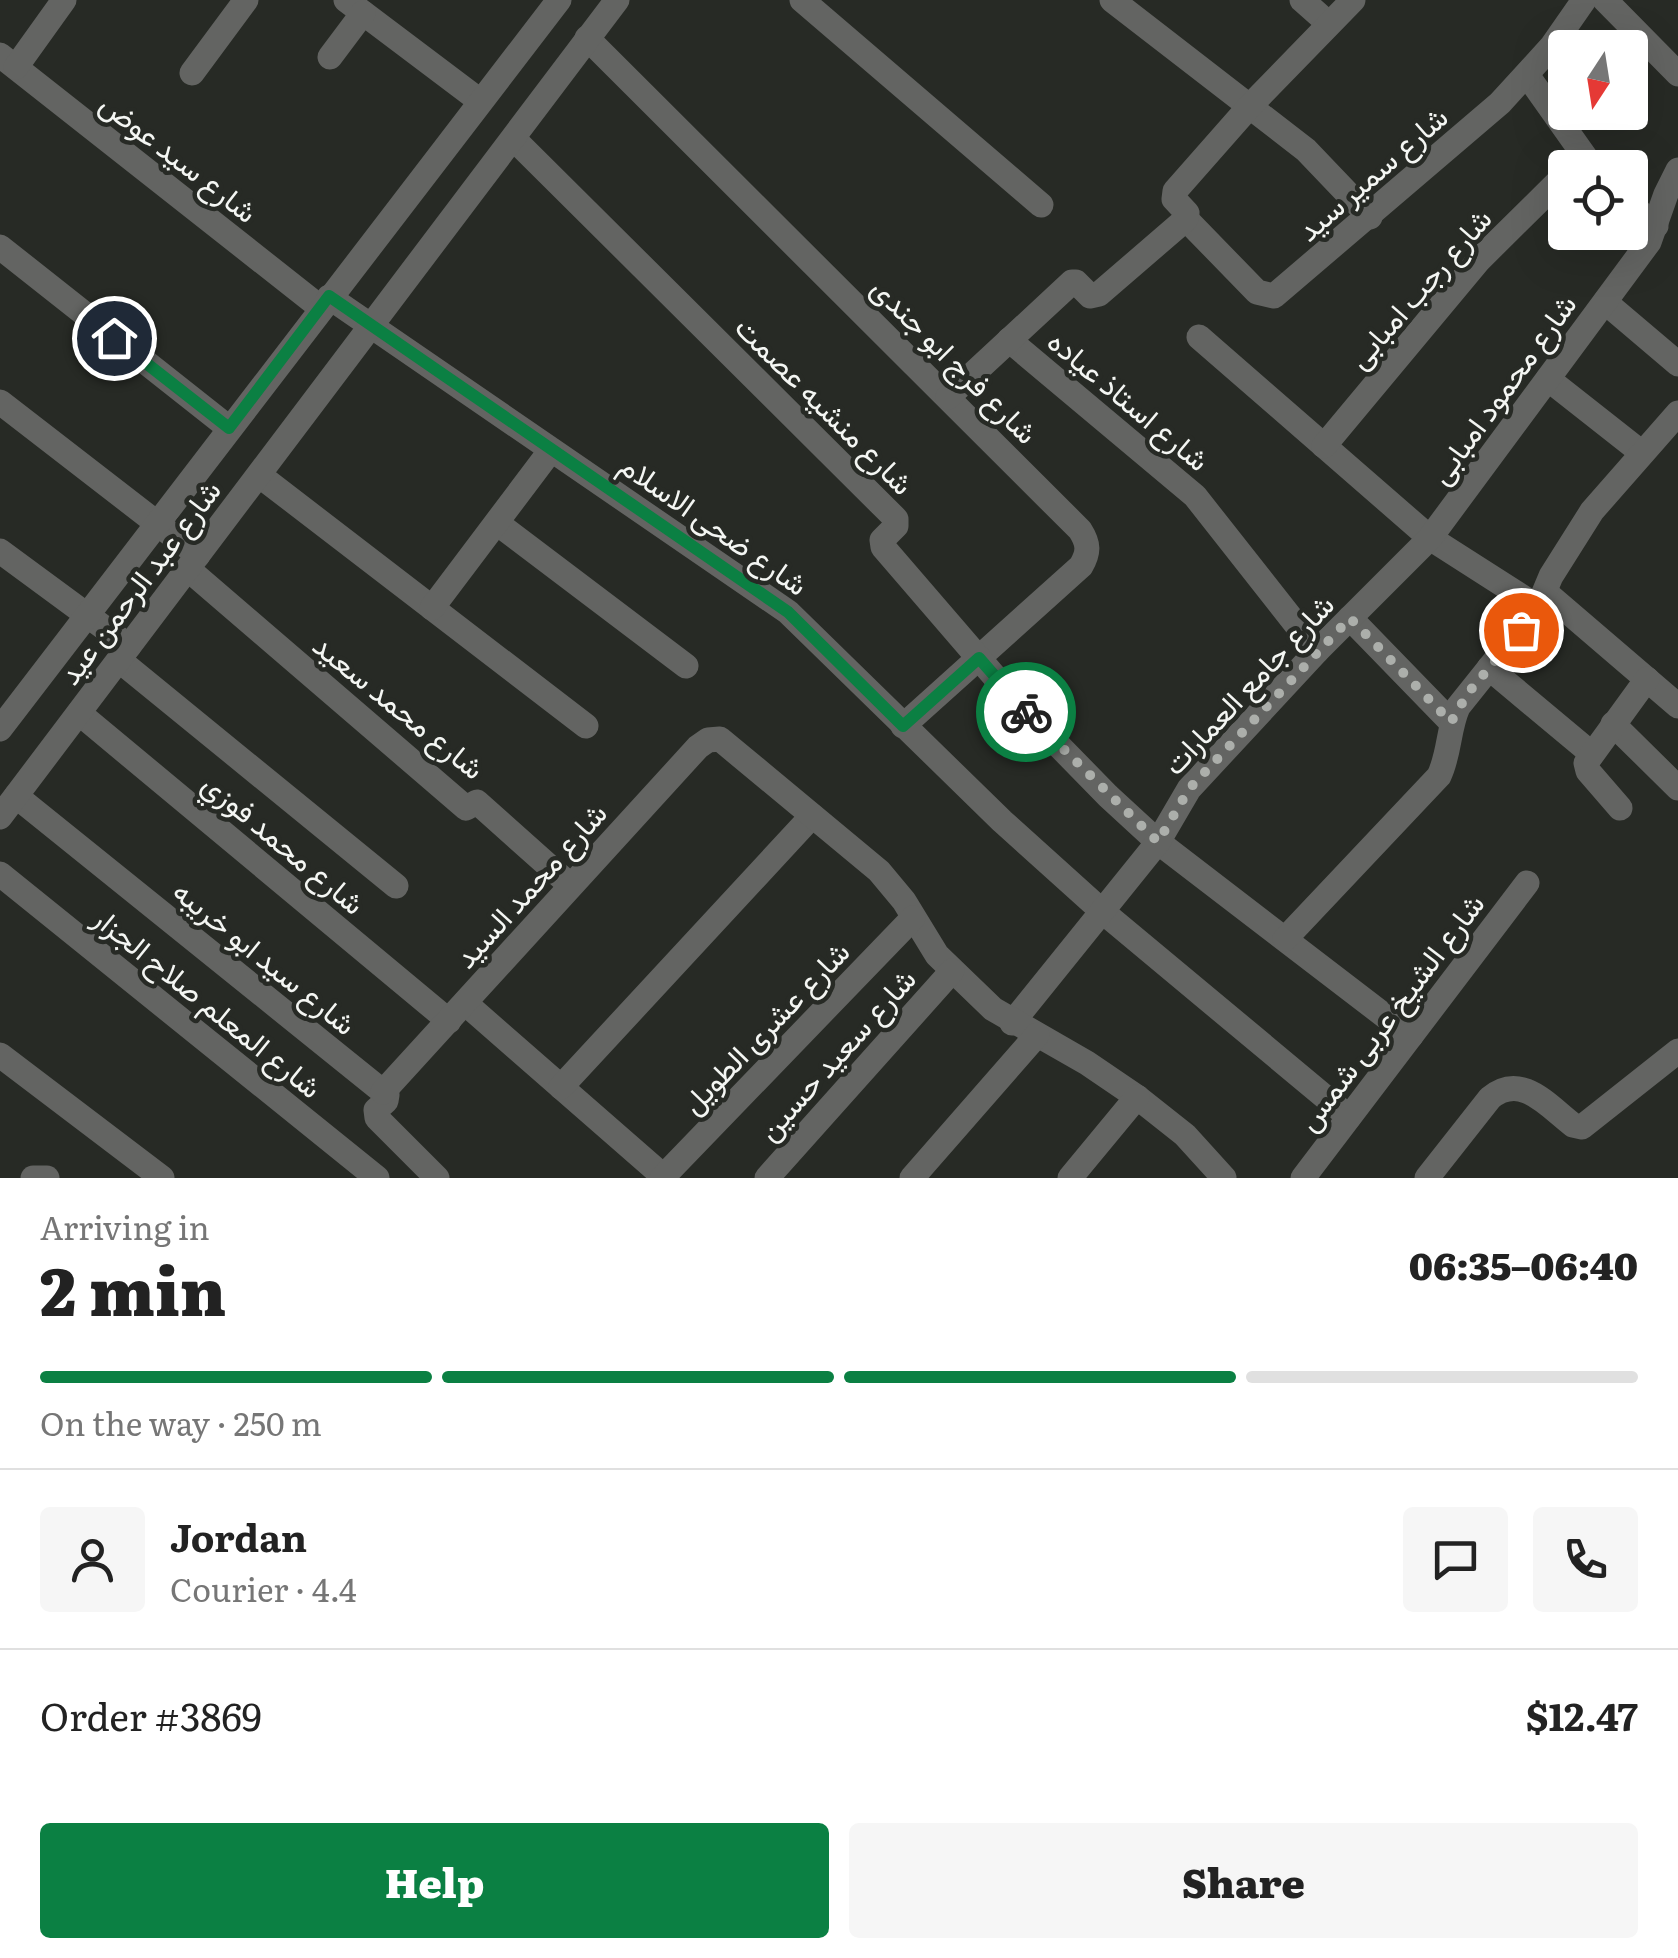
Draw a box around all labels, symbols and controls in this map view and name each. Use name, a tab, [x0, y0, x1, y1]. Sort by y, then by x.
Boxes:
north arrow	[1548, 30, 1648, 130]
map controls	[1548, 30, 1648, 250]
street label: شارع سيد عوض	[91, 80, 268, 232]
street label: شارع سمير سيد	[1286, 94, 1457, 251]
button: locate	[1548, 150, 1648, 250]
street label: شارع رجب امبابى	[1336, 197, 1501, 378]
street label: شارع فرج ابو جندى	[862, 266, 1049, 453]
street label: شارع محمود امبابى	[1417, 284, 1586, 493]
pin	[72, 296, 157, 381]
street label: شارع منشيه عصمت	[726, 305, 925, 504]
icon: home	[87, 311, 142, 366]
street label: شارع استاذ عياده	[1039, 318, 1221, 481]
street label: شارع ضحى الاسلام	[611, 442, 818, 605]
street label: شارع عبد الرحمن عيد	[46, 469, 231, 693]
street label: شارع جامع العمارات	[1151, 583, 1343, 784]
pin	[1479, 588, 1564, 673]
icon: bag	[1494, 603, 1549, 658]
street label: شارع محمد سعيد	[304, 622, 495, 789]
courier	[976, 662, 1076, 762]
icon: bike	[999, 685, 1054, 740]
street label: شارع محمد فوزي	[191, 761, 376, 927]
street label: شارع محمد السيد	[442, 791, 616, 977]
street label: شارع سيد ابو خريبه	[164, 868, 367, 1045]
street label: شارع الشيخ عربى شمس	[1285, 883, 1494, 1140]
street label: شارع المعلم صلاح الجزار	[84, 894, 333, 1108]
street label: شارع عشرى الطويل	[670, 930, 859, 1123]
street label: شارع سعيد حسين	[745, 957, 925, 1150]
text: Arriving in	[40, 1202, 210, 1250]
text: 06:35–06:40	[1409, 1235, 1638, 1292]
text: 2 min	[40, 1239, 226, 1336]
text: On the way · 250 m	[40, 1398, 322, 1446]
button: person	[40, 1507, 145, 1612]
text: Jordan	[170, 1507, 307, 1564]
button: chat	[1403, 1507, 1508, 1612]
button: phone	[1533, 1507, 1638, 1612]
text: Courier · 4.4	[170, 1564, 357, 1612]
text: Order #3869	[40, 1686, 262, 1743]
text: $12.47	[1526, 1686, 1638, 1743]
button: Help	[40, 1823, 829, 1938]
button: Share	[849, 1823, 1638, 1938]

